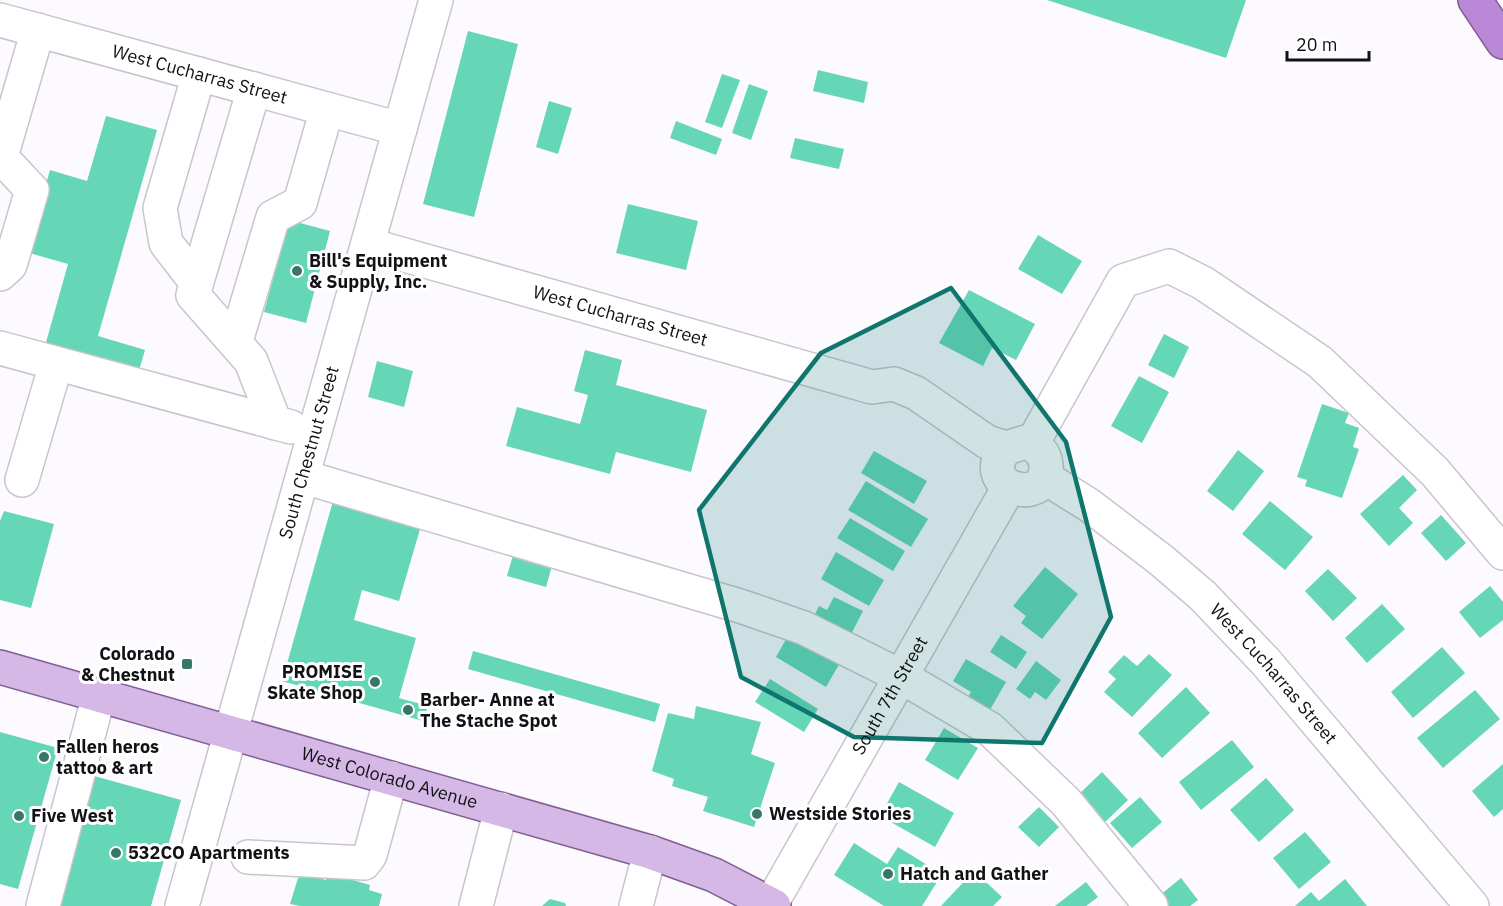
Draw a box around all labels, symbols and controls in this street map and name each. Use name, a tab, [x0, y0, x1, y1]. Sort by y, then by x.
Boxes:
scale bar	[1287, 24, 1370, 62]
text: 20 m	[1296, 33, 1338, 56]
street label: West Cucharras Street	[110, 39, 290, 109]
place label: Bill's Equipment & Supply, Inc.	[309, 249, 448, 293]
marker: Bill's Equipment & Supply, Inc.	[290, 264, 304, 278]
street label: West Cucharras Street	[530, 280, 710, 351]
street label: South Chestnut Street	[274, 363, 344, 541]
street label: West Cucharras Street	[1205, 598, 1342, 749]
street label: South 7th Street	[847, 632, 932, 759]
place label: Colorado & Chestnut	[81, 642, 175, 686]
marker: Colorado & Chestnut	[180, 657, 194, 671]
place label: PROMISE Skate Shop	[267, 660, 363, 704]
marker: PROMISE Skate Shop	[368, 675, 382, 689]
place label: Barber- Anne at The Stache Spot	[420, 688, 557, 732]
marker: Barber- Anne at The Stache Spot	[401, 703, 415, 717]
place label: Fallen heros tattoo & art	[56, 735, 159, 779]
street label: West Colorado Avenue	[299, 741, 481, 813]
marker: Fallen heros tattoo & art	[37, 750, 51, 764]
place label: Westside Stories	[769, 802, 911, 825]
place label: Five West	[31, 804, 114, 827]
marker: Westside Stories	[750, 807, 764, 821]
marker: Five West	[12, 809, 26, 823]
place label: 532CO Apartments	[128, 841, 290, 864]
marker: 532CO Apartments	[109, 846, 123, 860]
place label: Hatch and Gather	[900, 862, 1049, 885]
marker: Hatch and Gather	[881, 867, 895, 881]

